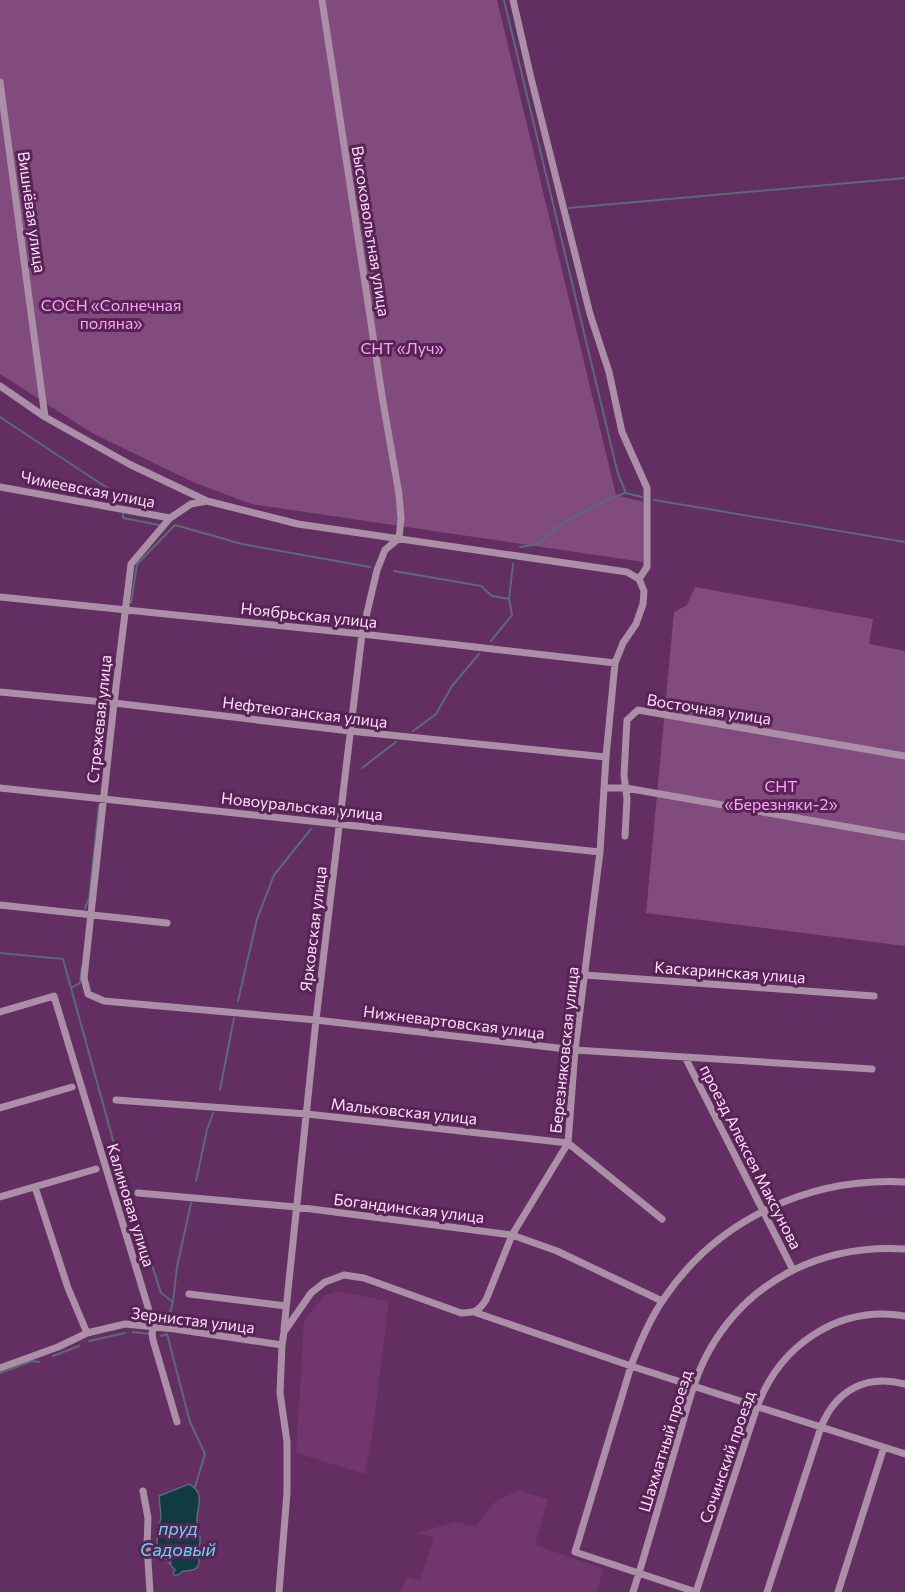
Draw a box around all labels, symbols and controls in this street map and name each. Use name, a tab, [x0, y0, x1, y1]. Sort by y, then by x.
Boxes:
street label: Высоковольтная улица	[349, 144, 394, 318]
street label: Вишнёвая улица	[15, 150, 50, 274]
park label: СОСН «Солнечная поляна»	[41, 295, 181, 332]
park label: СНТ «Луч»	[360, 338, 444, 357]
street label: Чимеевская улица	[19, 466, 157, 511]
street label: Ноябрьская улица	[240, 598, 378, 631]
street label: Стрежевая улица	[82, 654, 115, 784]
street label: Восточная улица	[645, 689, 773, 728]
street label: Нефтеюганская улица	[221, 692, 389, 731]
park label: СНТ «Березняки-2»	[724, 776, 838, 813]
street label: Новоуральская улица	[220, 788, 384, 823]
street label: Ярковская улица	[295, 865, 330, 993]
street label: Каскаринская улица	[654, 957, 806, 986]
street label: Березняковская улица	[545, 966, 582, 1134]
street label: Нижневартовская улица	[362, 1001, 546, 1042]
street label: проезд Алексея Максунова	[697, 1061, 806, 1252]
street label: Мальковская улица	[330, 1093, 478, 1128]
street label: Калиновая улица	[104, 1141, 159, 1269]
street label: Богандинская улица	[333, 1189, 485, 1226]
street label: Зернистая улица	[130, 1303, 256, 1337]
street label: Шахматный проезд	[634, 1367, 695, 1514]
street label: Сочинский проезд	[695, 1388, 758, 1526]
water label: пруд Садовый	[140, 1517, 217, 1560]

